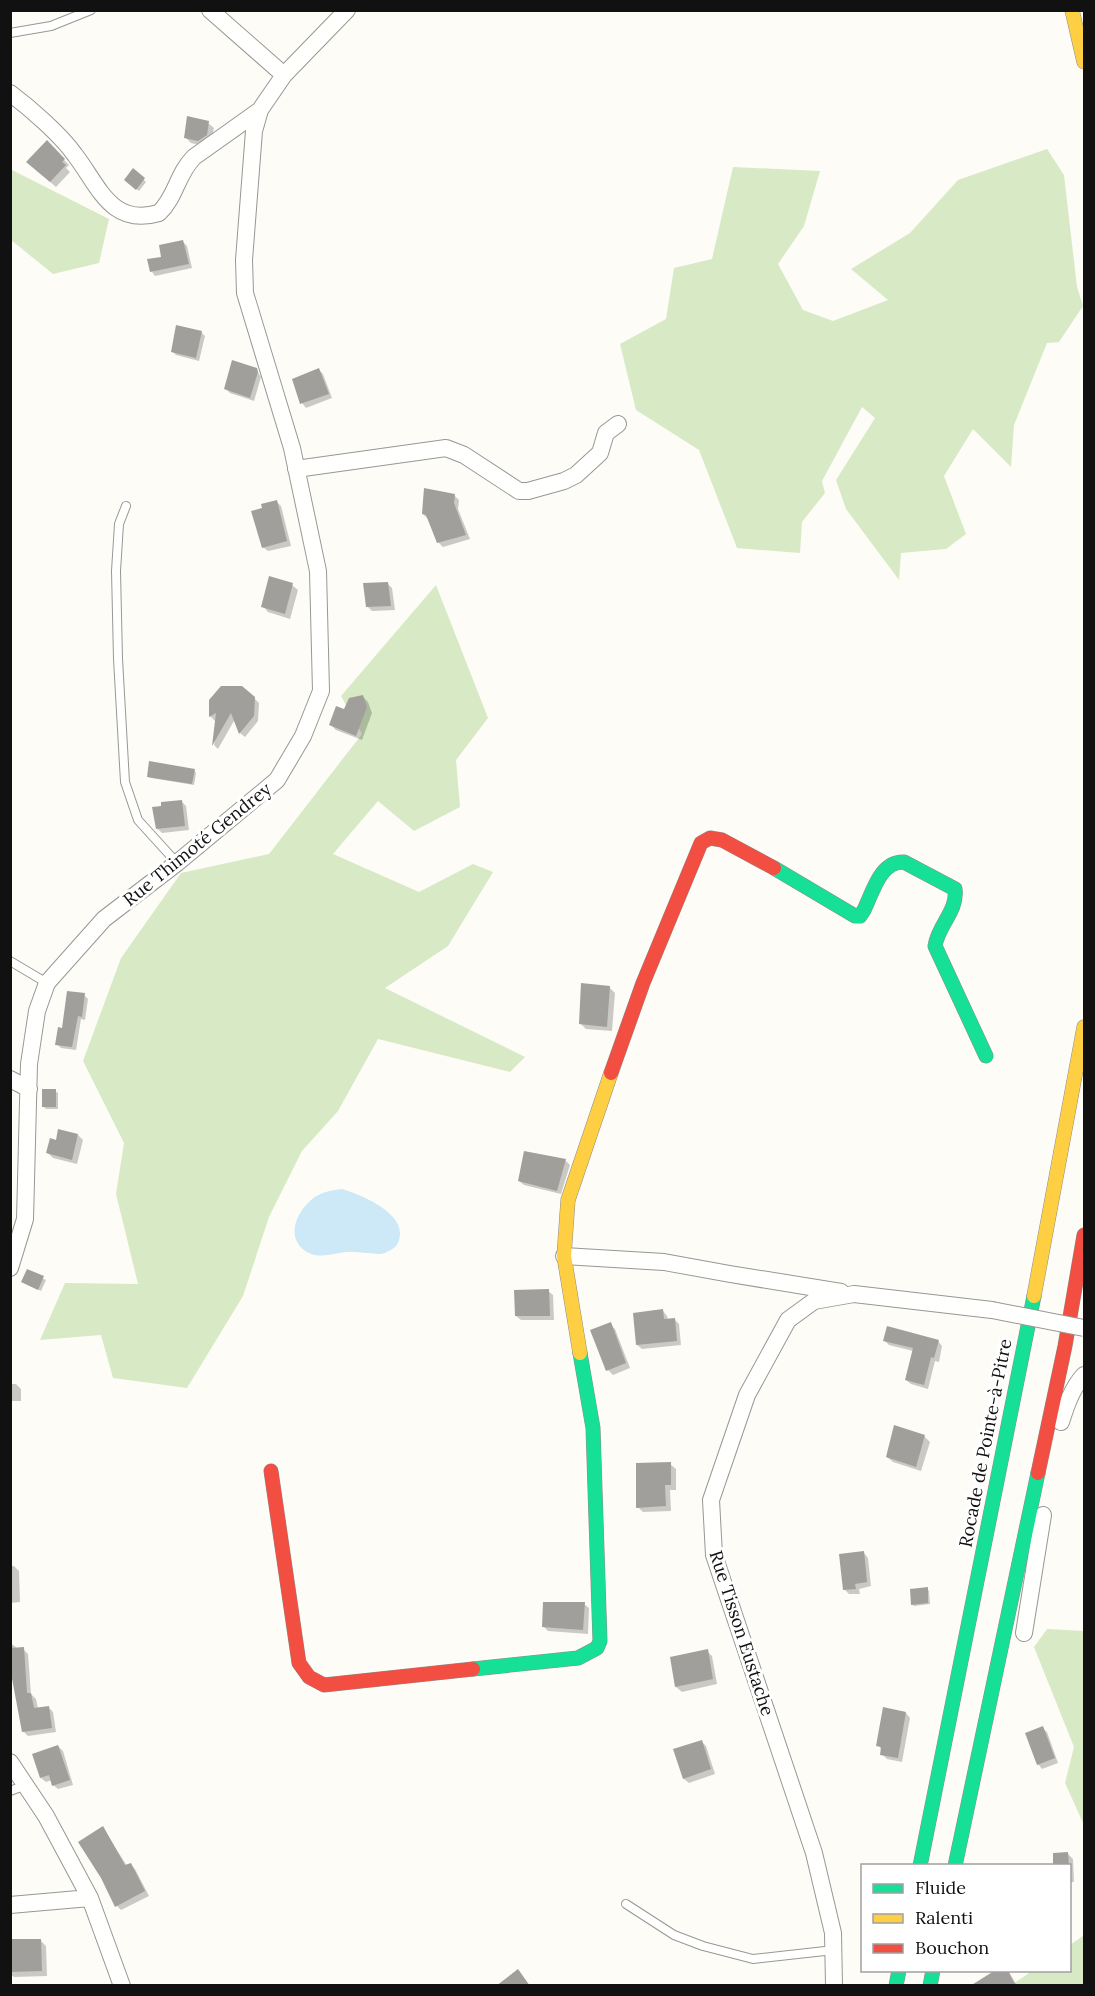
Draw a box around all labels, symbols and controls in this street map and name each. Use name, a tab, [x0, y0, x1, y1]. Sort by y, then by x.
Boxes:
street label: Rue Thimoté Gendrey	[118, 777, 276, 911]
street label: Rocade de Pointe-à-Pitre	[953, 1336, 1017, 1549]
street label: Rue Tisson Eustache	[704, 1547, 780, 1719]
legend	[861, 1864, 1071, 1972]
text: Fluide	[915, 1876, 966, 1899]
text: Ralenti	[915, 1906, 973, 1929]
text: Bouchon	[915, 1936, 989, 1959]

